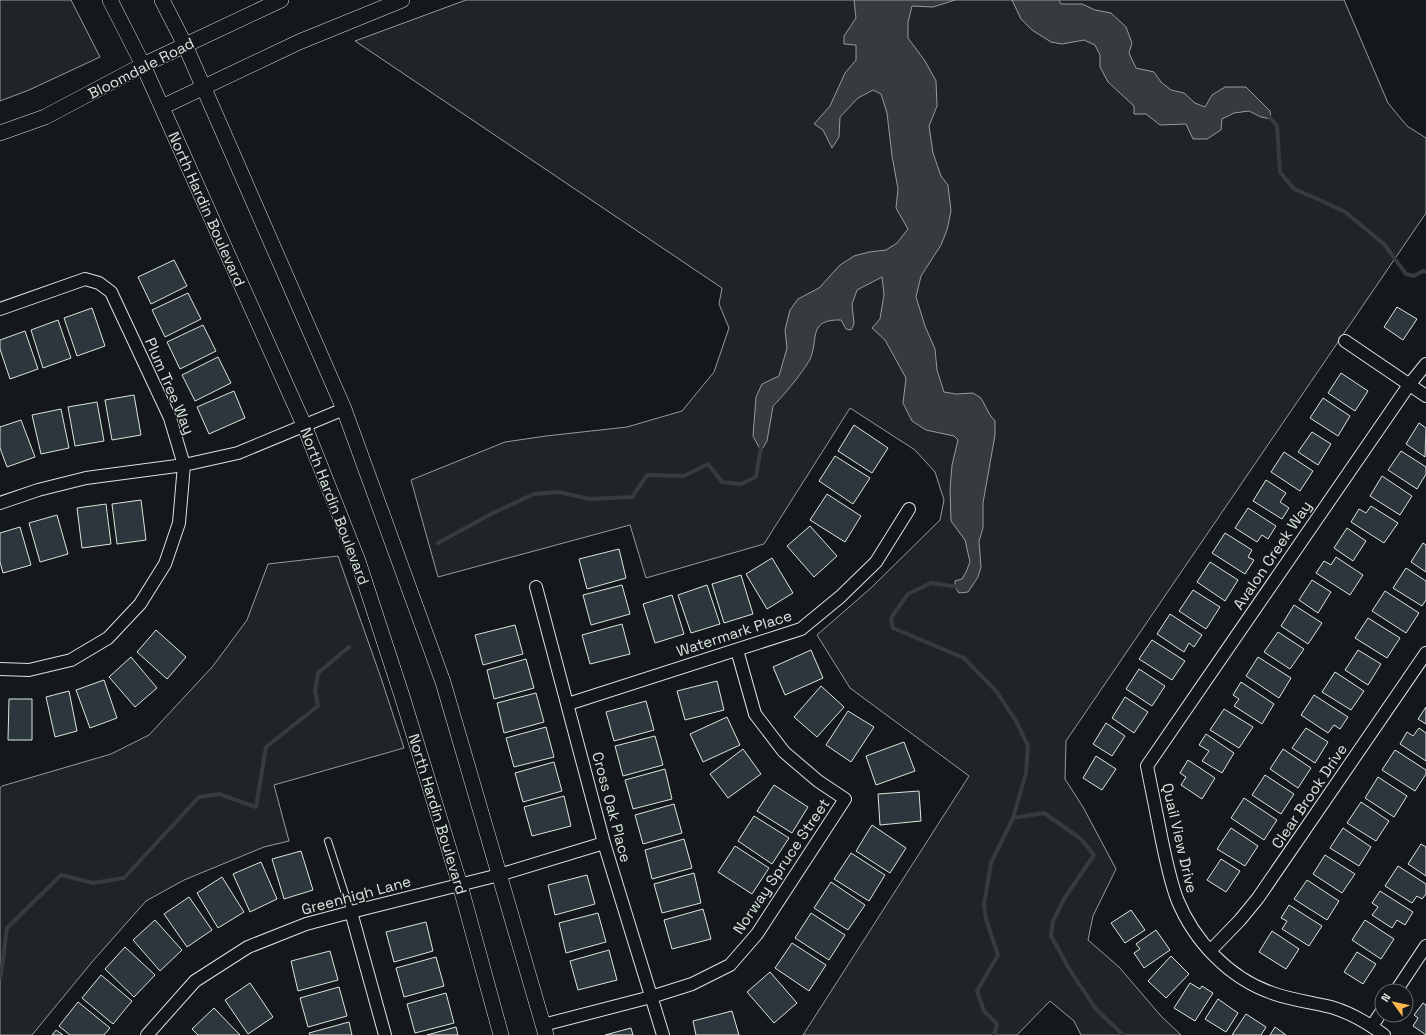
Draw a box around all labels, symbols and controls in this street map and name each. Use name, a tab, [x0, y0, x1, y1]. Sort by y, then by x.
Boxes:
street label: Bloomdale Road	[85, 33, 197, 103]
street label: North Hardin Boulevard	[164, 129, 250, 289]
street label: Plum Tree Way	[141, 335, 199, 437]
street label: North Hardin Boulevard	[296, 425, 374, 587]
street label: Avalon Creek Way	[1229, 497, 1315, 613]
street label: Watermark Place	[674, 605, 794, 661]
street label: North Hardin Boulevard	[404, 731, 472, 897]
street label: Clear Brook Drive	[1267, 740, 1351, 852]
street label: Cross Oak Place	[588, 750, 636, 864]
street label: Quail View Drive	[1158, 781, 1202, 895]
street label: Norway Spruce Street	[729, 795, 834, 937]
street label: Greenhigh Lane	[299, 871, 413, 919]
north arrow	[1374, 983, 1414, 1023]
text: N	[1378, 991, 1393, 1004]

